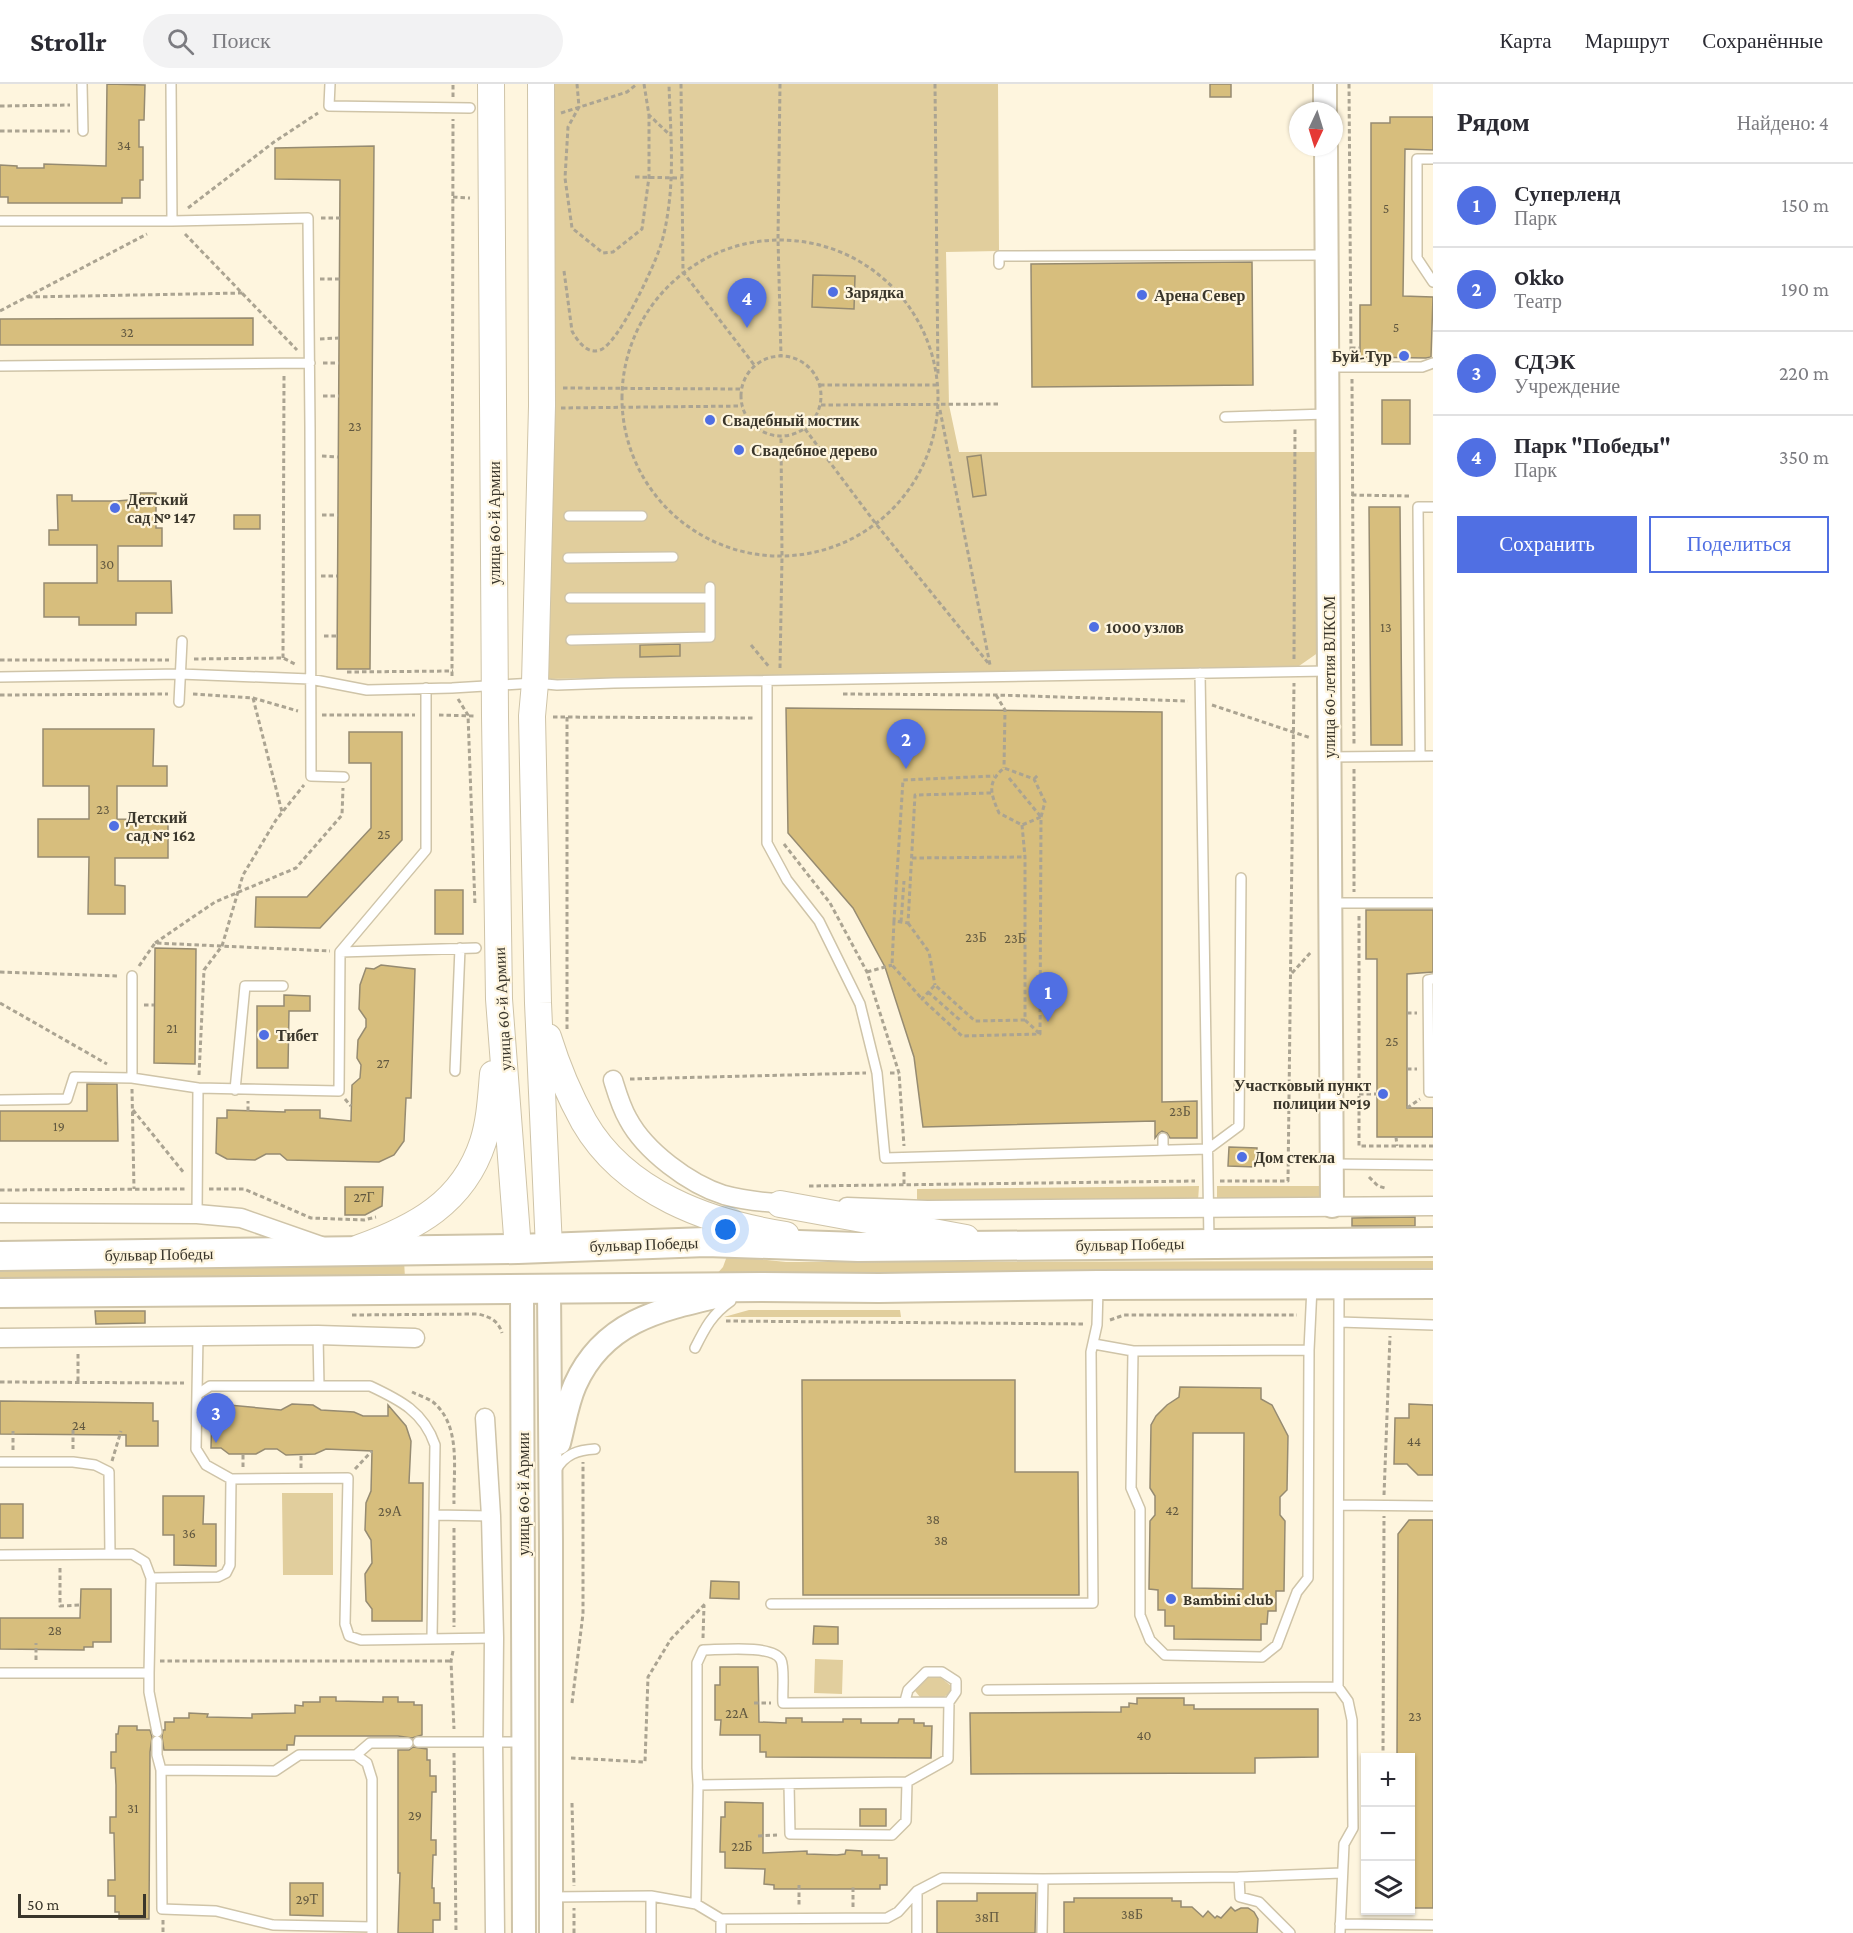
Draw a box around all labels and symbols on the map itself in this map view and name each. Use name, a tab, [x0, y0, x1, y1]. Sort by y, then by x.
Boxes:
north arrow	[1289, 102, 1343, 156]
house number: 34	[117, 137, 131, 153]
house number: 5	[1383, 200, 1389, 216]
pin: 4	[728, 278, 766, 328]
place label: Зарядка	[845, 284, 904, 302]
marker: Зарядка	[826, 285, 840, 299]
place label: Арена Север	[1154, 287, 1245, 305]
marker: Арена Север	[1135, 288, 1149, 302]
house number: 5	[1393, 319, 1399, 335]
house number: 32	[120, 324, 134, 340]
place label: Буй-Тур	[1332, 348, 1392, 366]
marker: Буй-Тур	[1397, 349, 1411, 363]
place label: Свадебный мостик	[722, 412, 860, 429]
marker: Свадебный мостик	[703, 413, 717, 427]
house number: 23	[348, 418, 362, 434]
place label: Свадебное дерево	[751, 442, 878, 460]
marker: Свадебное дерево	[732, 443, 746, 457]
street label: улица 60-й Армии	[486, 461, 504, 585]
place label: Детский сад № 147	[127, 491, 196, 526]
marker: Детский сад № 147	[108, 501, 122, 515]
house number: 30	[100, 556, 114, 572]
street label: улица 60-летия ВЛКСМ	[1321, 596, 1339, 758]
place label: 1000 узлов	[1106, 619, 1184, 637]
house number: 13	[1380, 619, 1392, 635]
marker: 1000 узлов	[1087, 620, 1101, 634]
pin: 2	[886, 720, 926, 769]
house number: 23	[96, 801, 110, 817]
place label: Детский сад № 162	[126, 809, 195, 844]
marker: Детский сад № 162	[107, 819, 121, 833]
house number: 25	[377, 826, 391, 842]
house number: 23Б	[965, 929, 987, 945]
house number: 23Б	[1004, 930, 1026, 946]
street label: улица 60-й Армии	[491, 946, 515, 1071]
pin: 1	[1028, 972, 1068, 1022]
house number: 21	[166, 1020, 178, 1036]
place label: Тибет	[276, 1027, 318, 1044]
marker: Тибет	[257, 1028, 271, 1042]
house number: 25	[1385, 1033, 1399, 1049]
house number: 27	[377, 1055, 390, 1071]
place label: Участковый пункт полиции №19	[1234, 1077, 1371, 1112]
marker: Участковый пункт полиции №19	[1376, 1087, 1390, 1101]
house number: 23Б	[1169, 1103, 1191, 1119]
house number: 19	[53, 1118, 65, 1134]
place label: Дом стекла	[1254, 1149, 1335, 1167]
marker: Дом стекла	[1235, 1150, 1249, 1164]
house number: 27Г	[353, 1189, 375, 1205]
your location	[711, 1215, 740, 1244]
street label: бульвар Победы	[589, 1234, 699, 1256]
street label: бульвар Победы	[1075, 1235, 1185, 1255]
street label: бульвар Победы	[104, 1245, 214, 1265]
pin: 3	[196, 1394, 236, 1443]
house number: 24	[72, 1417, 86, 1433]
street label: улица 60-й Армии	[515, 1432, 533, 1556]
house number: 44	[1407, 1433, 1421, 1449]
house number: 42	[1165, 1502, 1179, 1518]
house number: 29А	[378, 1503, 403, 1519]
house number: 38	[926, 1511, 940, 1527]
house number: 36	[182, 1525, 196, 1541]
house number: 38	[934, 1532, 948, 1548]
place label: Bambini club	[1183, 1591, 1274, 1608]
marker: Bambini club	[1164, 1592, 1178, 1606]
house number: 28	[48, 1622, 62, 1638]
house number: 22А	[725, 1705, 750, 1721]
house number: 23	[1408, 1708, 1422, 1724]
house number: 40	[1136, 1727, 1152, 1743]
house number: 31	[127, 1800, 139, 1816]
house number: 29	[408, 1807, 422, 1823]
house number: 22Б	[731, 1838, 753, 1854]
scale bar	[18, 1891, 146, 1918]
house number: 29Т	[296, 1891, 319, 1907]
house number: 38Б	[1121, 1906, 1143, 1922]
house number: 38П	[975, 1909, 999, 1925]

